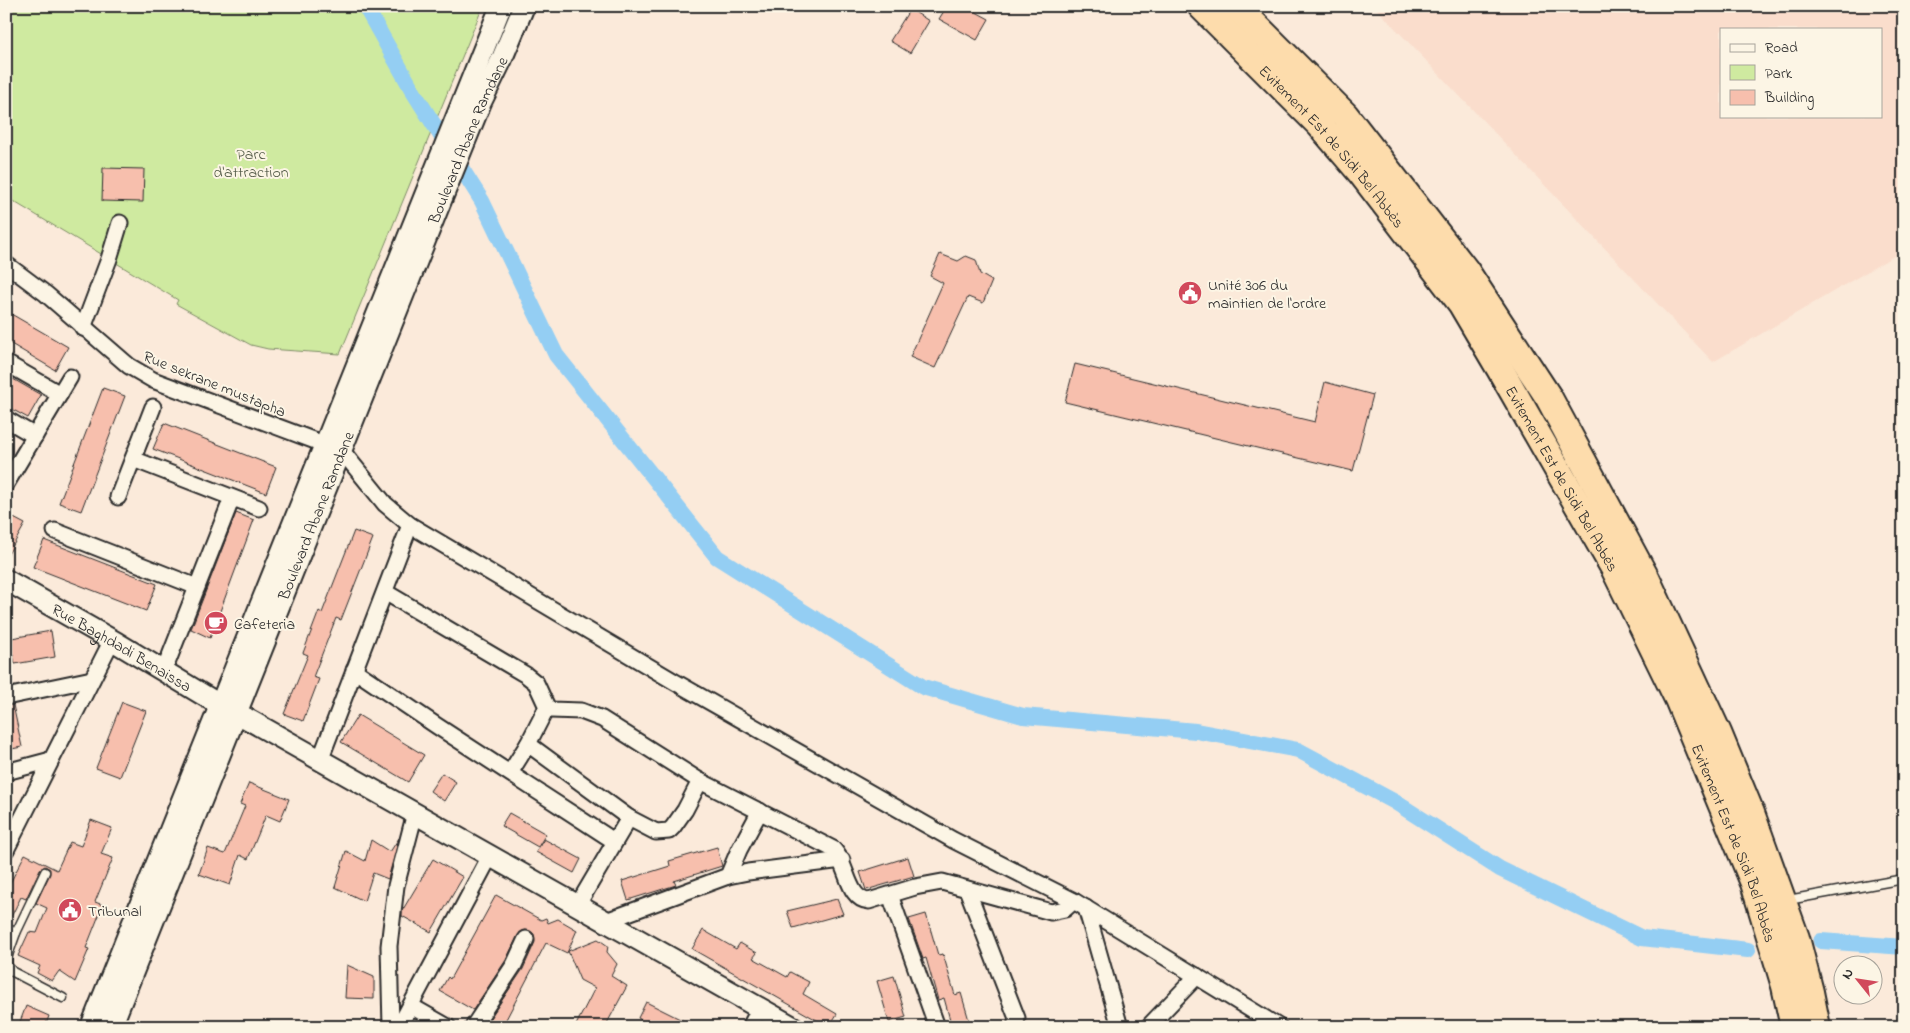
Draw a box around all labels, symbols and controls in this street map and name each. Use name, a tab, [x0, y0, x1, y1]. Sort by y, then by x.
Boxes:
legend	[1720, 28, 1882, 118]
text: Road	[1765, 37, 1798, 59]
street label: Boulevard Abane Ramdane	[423, 53, 516, 229]
street label: Evitement Est de Sidi Bel Abbès	[1252, 60, 1409, 234]
text: Park	[1765, 63, 1793, 85]
text: Building	[1764, 87, 1814, 110]
park label: Parc d'attraction	[213, 143, 289, 185]
place label: Unité 306 du maintien de l'ordre	[1208, 274, 1327, 316]
public building icon: Unité 306 du maintien de l'ordre	[1177, 280, 1203, 306]
street label: Rue sekrane mustapha	[139, 345, 289, 424]
street label: Evitement Est de Sidi Bel Abbès	[1498, 382, 1624, 577]
street label: Boulevard Abane Ramdane	[272, 427, 362, 605]
street label: Rue Baghdadi Benaissa	[47, 598, 196, 699]
cafe icon: Cafeteria	[203, 610, 229, 636]
place label: Cafeteria	[234, 613, 295, 637]
street label: Evitement Est de Sidi Bel Abbès	[1684, 741, 1781, 946]
public building icon: Tribunal	[57, 897, 83, 923]
place label: Tribunal	[88, 900, 142, 924]
north arrow	[1832, 956, 1882, 1006]
text: N	[1837, 965, 1859, 984]

